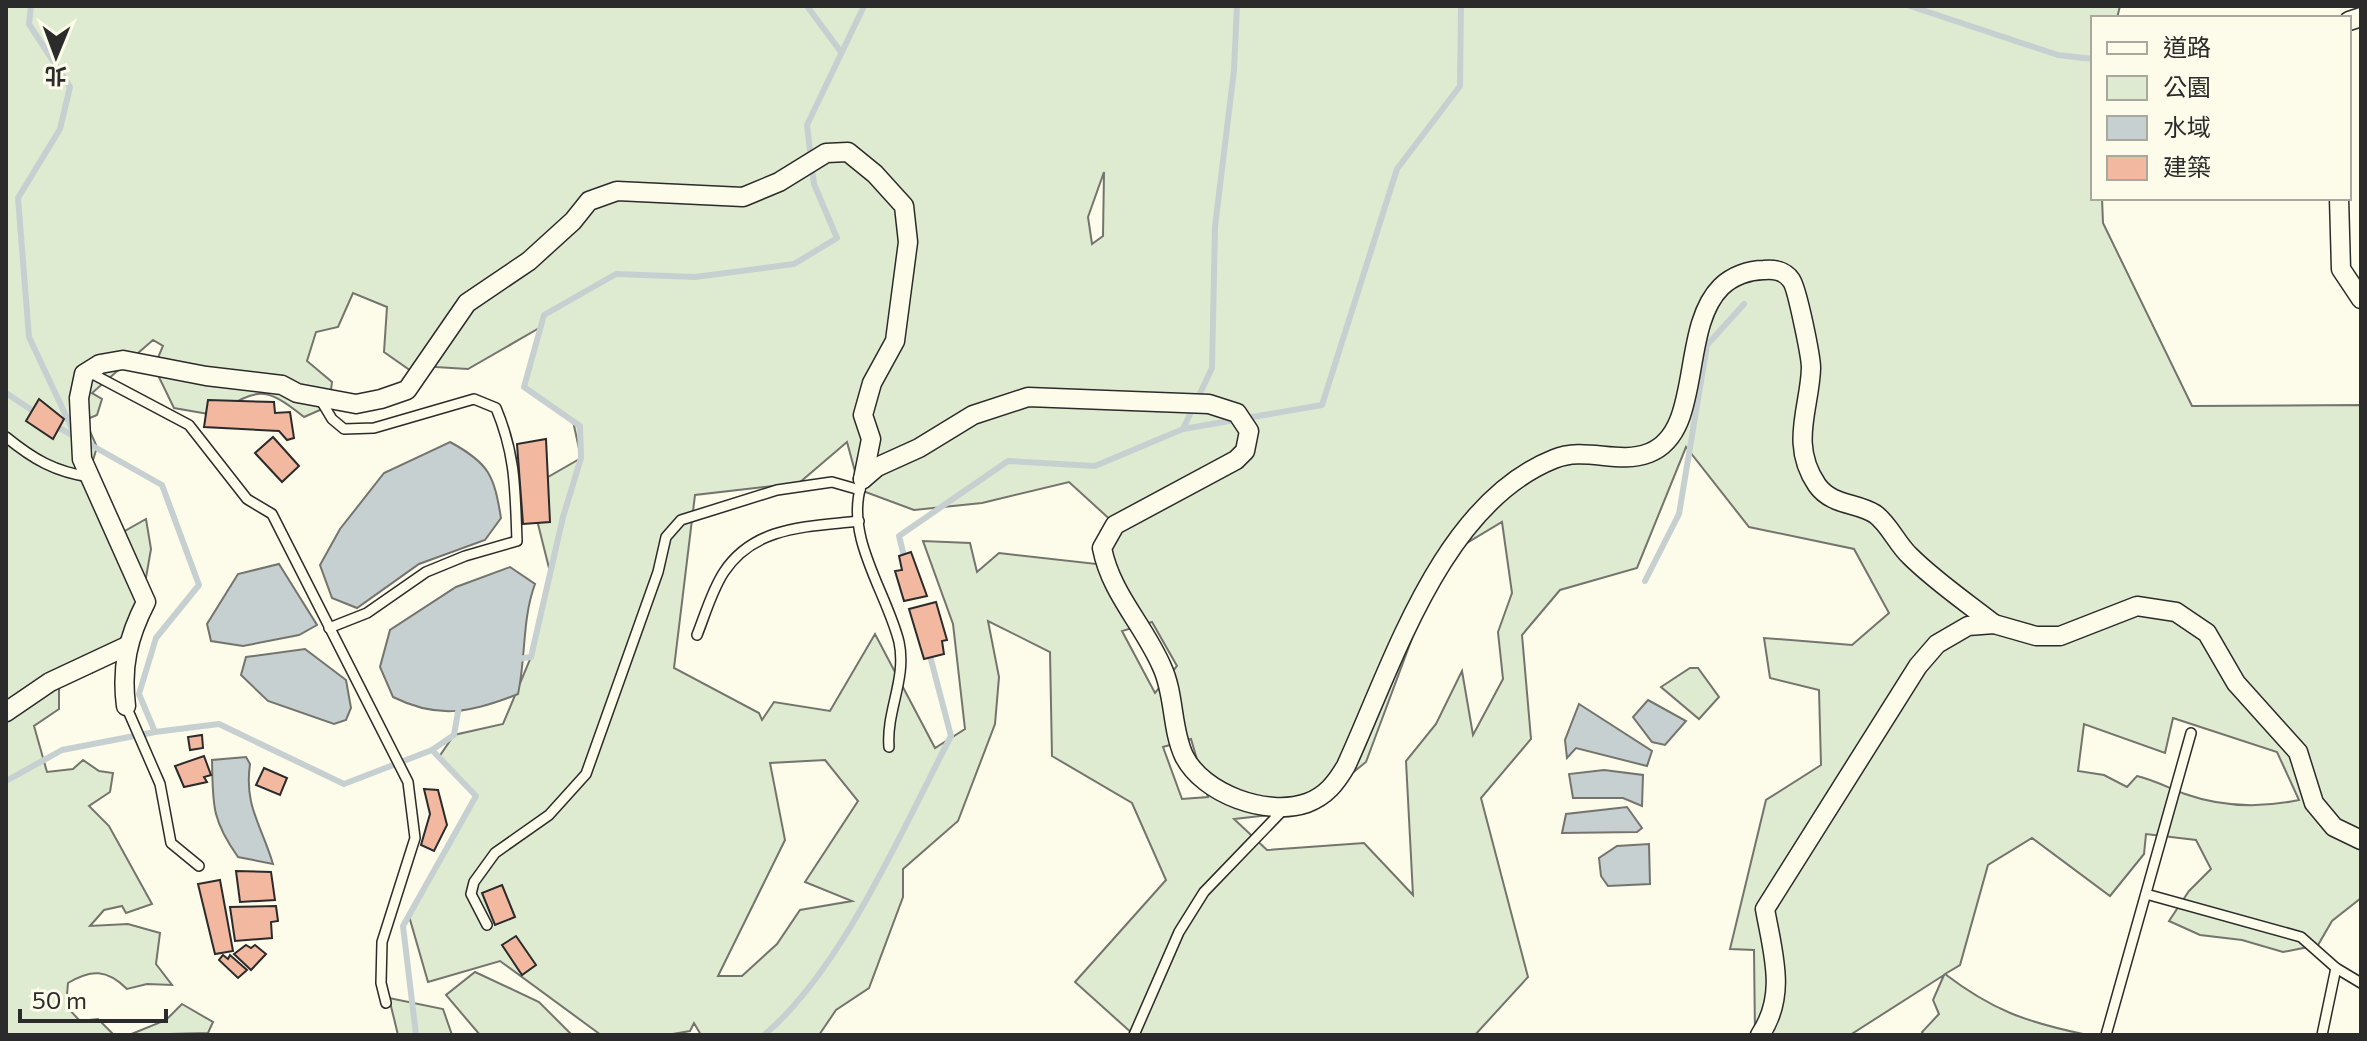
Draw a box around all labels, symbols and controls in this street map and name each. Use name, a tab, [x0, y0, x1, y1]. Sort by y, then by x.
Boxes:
north arrow	[16, 16, 96, 96]
legend	[2091, 16, 2351, 200]
text: 道路	[2163, 32, 2211, 61]
text: 北	[44, 63, 67, 90]
text: 公園	[2163, 72, 2211, 101]
text: 水域	[2163, 112, 2211, 141]
text: 建築	[2163, 152, 2211, 181]
scale bar	[20, 973, 166, 1023]
text: 50 m	[32, 985, 87, 1014]

